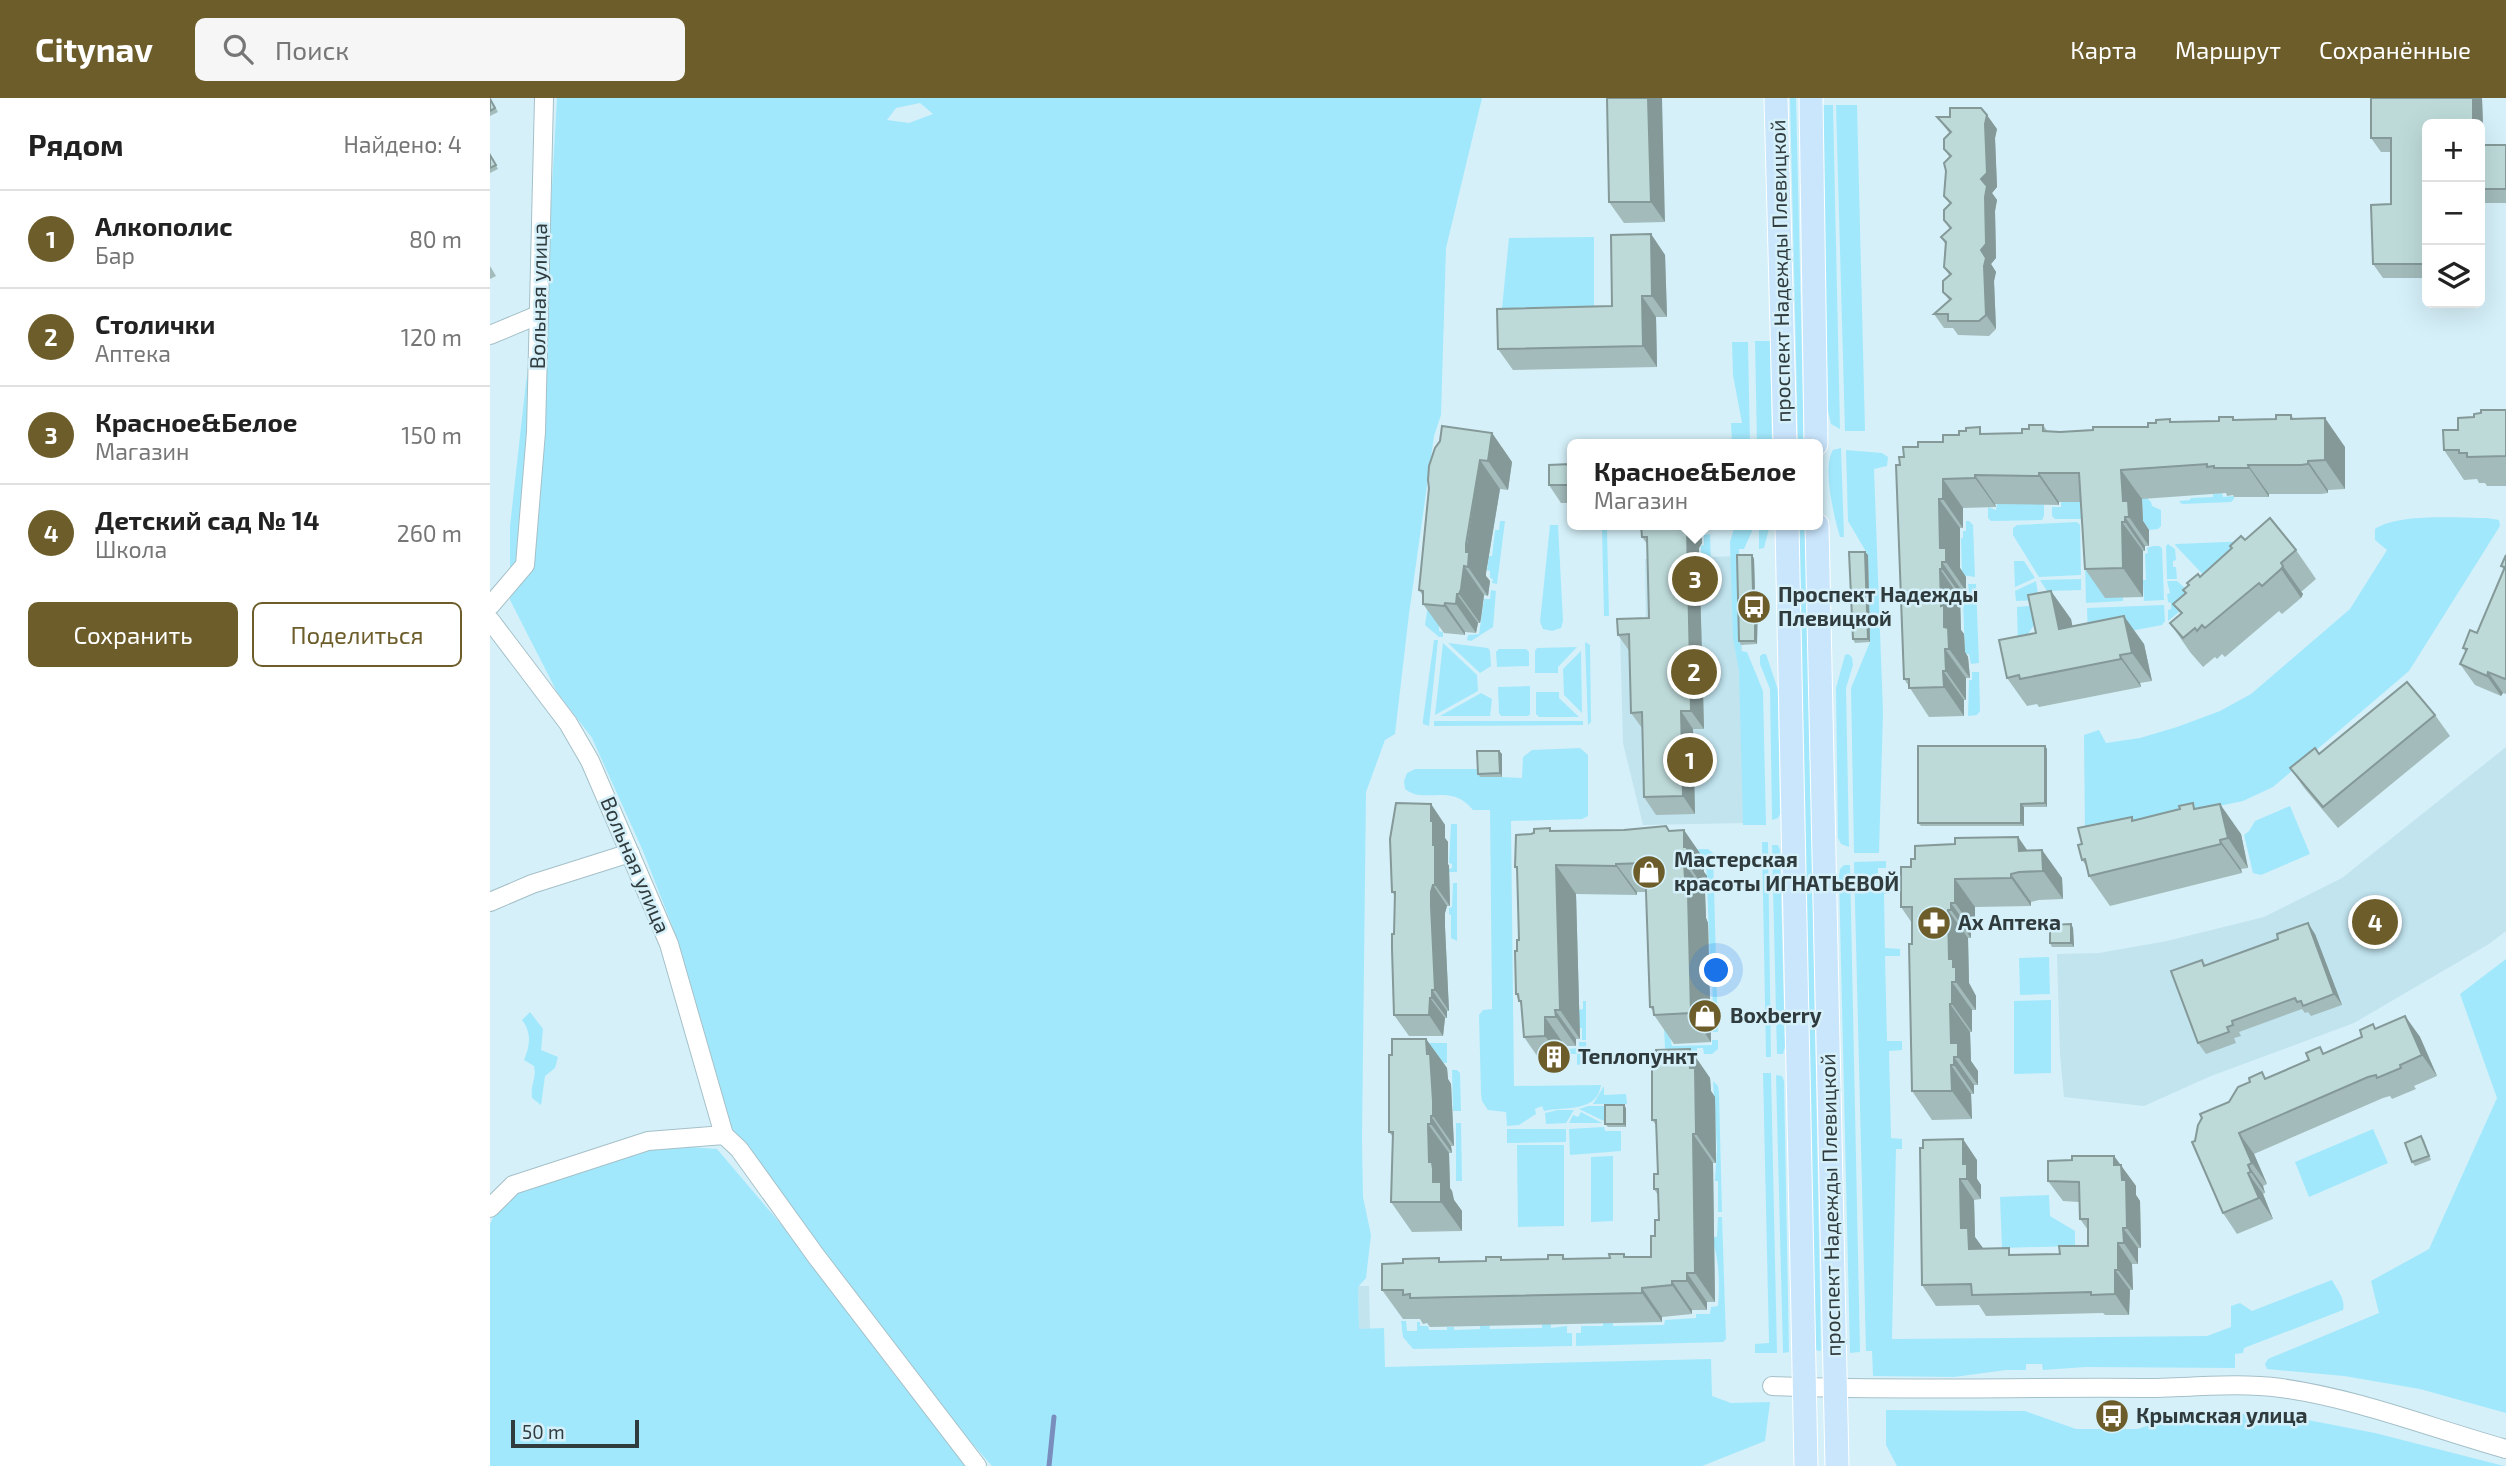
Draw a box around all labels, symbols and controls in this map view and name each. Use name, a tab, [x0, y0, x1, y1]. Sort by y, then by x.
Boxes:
search box	[195, 18, 685, 81]
text: Citynav	[35, 29, 153, 69]
icon: search	[219, 30, 257, 68]
text: Поиск	[275, 34, 349, 65]
text: Карта	[2070, 35, 2137, 64]
text: Маршрут	[2175, 35, 2281, 64]
text: Сохранённые	[2319, 35, 2471, 64]
street label: проспект Надежды Плевицкой	[1764, 119, 1795, 423]
map controls	[2422, 119, 2485, 308]
button: +	[2422, 119, 2485, 182]
text: Рядом	[28, 126, 124, 162]
text: Найдено: 4	[343, 130, 462, 158]
button: −	[2422, 182, 2485, 245]
text: Алкополис	[95, 210, 233, 241]
street label: Вольная улица	[524, 223, 552, 369]
text: 1	[46, 225, 56, 253]
text: 80 m	[409, 225, 462, 253]
text: Бар	[95, 241, 135, 269]
button: layers	[2422, 245, 2485, 308]
text: Столички	[95, 308, 215, 339]
text: 2	[44, 323, 58, 351]
text: 120 m	[401, 323, 462, 351]
text: Аптека	[95, 339, 171, 367]
text: Красное&Белое	[95, 406, 298, 437]
text: 3	[44, 421, 58, 449]
text: 150 m	[401, 421, 462, 449]
text: Магазин	[95, 437, 189, 465]
popup	[1567, 439, 1823, 530]
text: Красное&Белое	[1594, 455, 1796, 486]
text: Магазин	[1594, 486, 1688, 514]
text: Детский сад № 14	[95, 504, 320, 535]
text: 4	[44, 519, 58, 547]
text: 260 m	[397, 519, 462, 547]
text: Школа	[95, 535, 167, 563]
pin: 3	[1672, 553, 1718, 605]
place label: Проспект Надежды Плевицкой	[1778, 581, 1979, 630]
bus stop icon: Проспект Надежды Плевицкой	[1735, 588, 1773, 626]
button: Сохранить	[28, 602, 238, 667]
button: Поделиться	[252, 602, 462, 667]
pin: 2	[1671, 646, 1717, 698]
pin: 1	[1667, 734, 1713, 786]
street label: Вольная улица	[595, 792, 676, 937]
place label: Мастерская красоты ИГНАТЬЕВОЙ	[1674, 846, 1899, 895]
shop icon: Мастерская красоты ИГНАТЬЕВОЙ	[1630, 853, 1668, 891]
pin: 4	[2352, 896, 2398, 948]
pharmacy icon: Ах Аптека	[1915, 904, 1953, 942]
place label: Ах Аптека	[1958, 909, 2061, 934]
your location	[1699, 953, 1733, 987]
shop icon: Boxberry	[1686, 997, 1724, 1035]
place label: Boxberry	[1730, 1002, 1822, 1028]
building icon: Теплопункт	[1535, 1038, 1573, 1076]
place label: Теплопункт	[1578, 1043, 1698, 1068]
street label: проспект Надежды Плевицкой	[1814, 1053, 1845, 1357]
bus stop icon: Крымская улица	[2093, 1397, 2131, 1435]
place label: Крымская улица	[2136, 1402, 2308, 1427]
scale bar	[511, 1417, 639, 1449]
text: 50 m	[522, 1420, 565, 1443]

